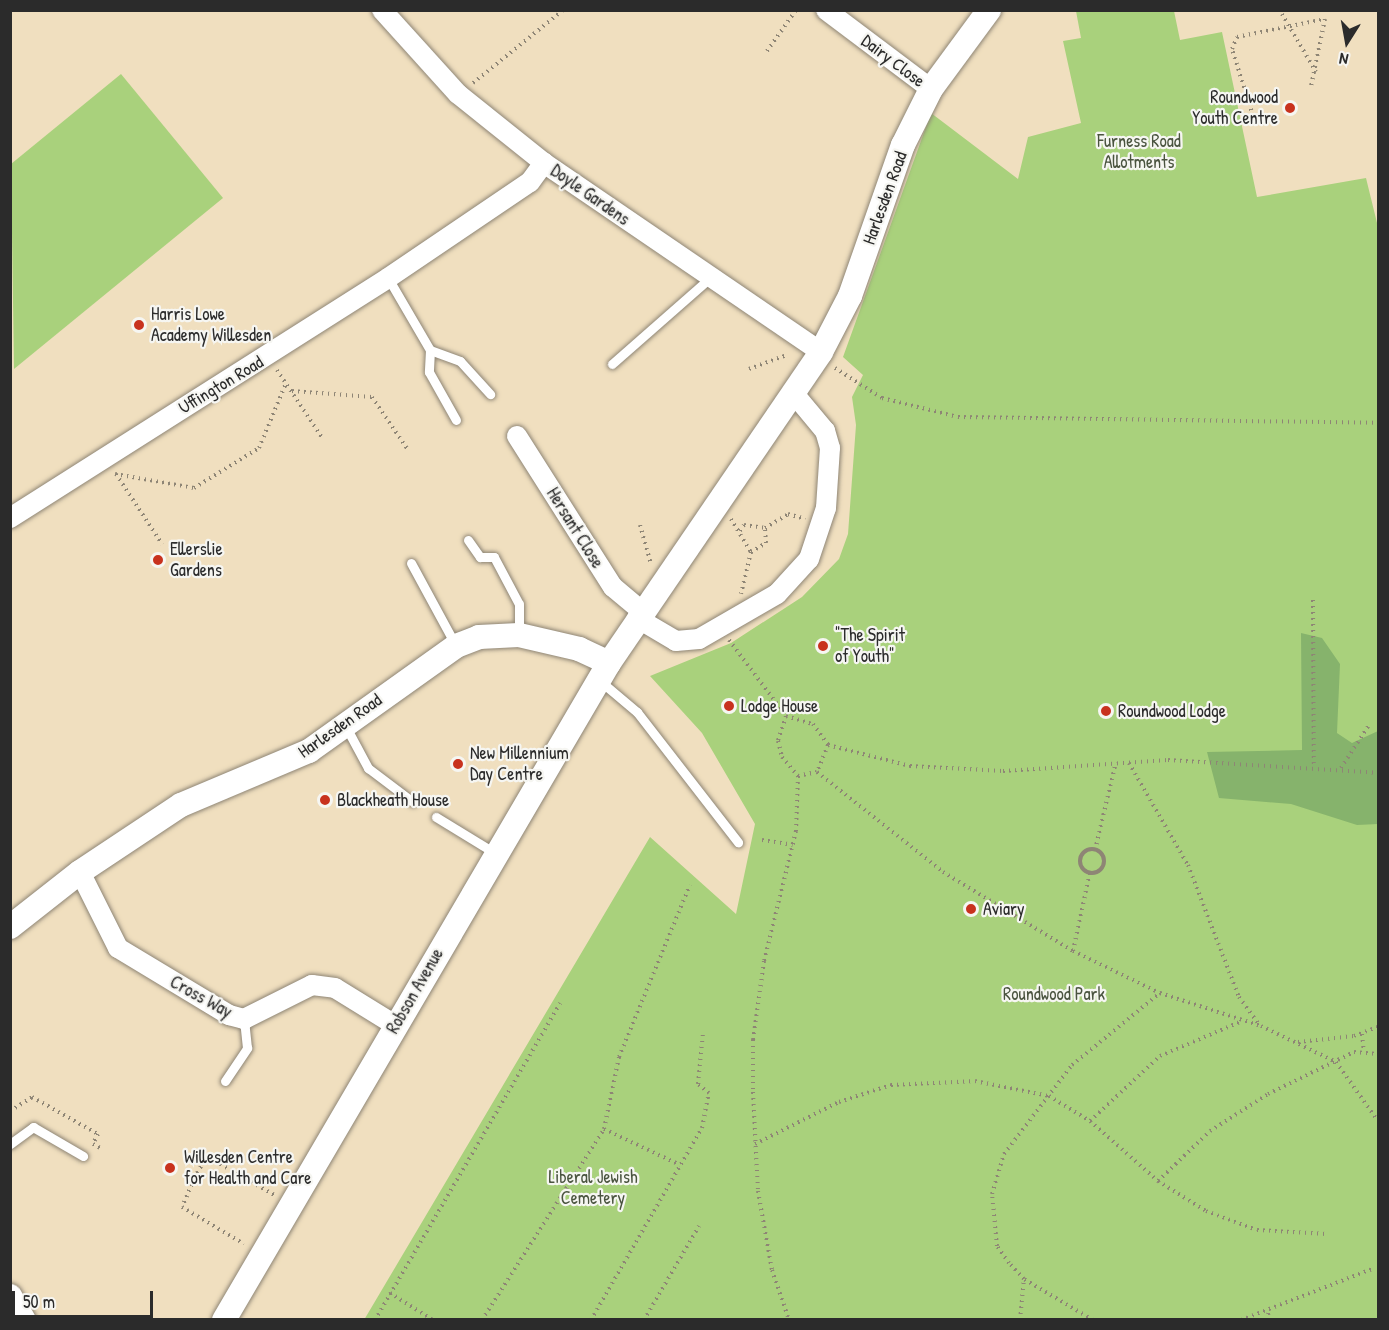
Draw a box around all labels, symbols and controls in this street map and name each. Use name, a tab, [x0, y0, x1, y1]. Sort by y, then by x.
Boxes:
north arrow	[1317, 12, 1377, 72]
street label: Dairy Close	[857, 30, 929, 92]
text: N	[1337, 48, 1350, 71]
place label: Roundwood Youth Centre	[1192, 87, 1278, 130]
marker: Roundwood Youth Centre	[1283, 101, 1297, 115]
park label: Furness Road Allotments	[1097, 131, 1181, 174]
street label: Harlesden Road	[858, 149, 912, 247]
street label: Doyle Gardens	[546, 160, 634, 230]
place label: Harris Lowe Academy Willesden	[151, 304, 271, 346]
marker: Harris Lowe Academy Willesden	[132, 318, 146, 332]
street label: Uffington Road	[175, 351, 267, 419]
street label: Hersant Close	[542, 484, 608, 572]
place label: Ellerslie Gardens	[170, 539, 223, 582]
marker: Ellerslie Gardens	[151, 553, 165, 567]
place label: "The Spirit of Youth"	[835, 625, 905, 668]
marker: "The Spirit of Youth"	[816, 639, 830, 653]
street label: Harlesden Road	[294, 689, 386, 763]
place label: Lodge House	[741, 695, 818, 717]
marker: Lodge House	[722, 699, 736, 713]
place label: Roundwood Lodge	[1118, 700, 1226, 722]
marker: Roundwood Lodge	[1099, 704, 1113, 718]
place label: New Millennium Day Centre	[470, 743, 569, 786]
marker: New Millennium Day Centre	[451, 757, 465, 771]
place label: Blackheath House	[337, 789, 449, 811]
marker: Blackheath House	[318, 793, 332, 807]
place label: Aviary	[983, 898, 1025, 920]
marker: Aviary	[964, 902, 978, 916]
street label: Robson Avenue	[382, 944, 448, 1038]
street label: Cross Way	[166, 971, 236, 1023]
park label: Roundwood Park	[1003, 983, 1105, 1005]
place label: Willesden Centre for Health and Care	[184, 1147, 311, 1190]
marker: Willesden Centre for Health and Care	[161, 1159, 179, 1177]
park label: Liberal Jewish Cemetery	[549, 1167, 637, 1210]
scale bar	[15, 1279, 156, 1317]
text: 50 m	[23, 1289, 55, 1314]

